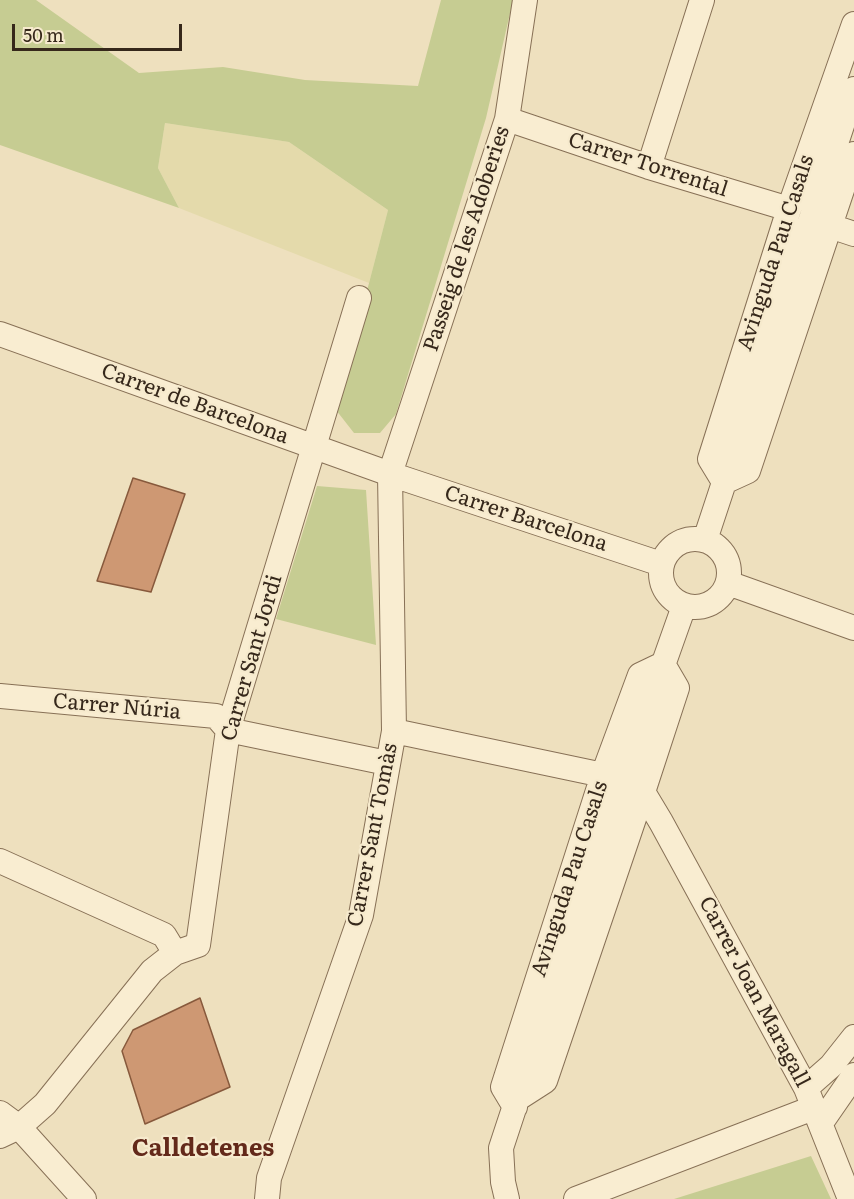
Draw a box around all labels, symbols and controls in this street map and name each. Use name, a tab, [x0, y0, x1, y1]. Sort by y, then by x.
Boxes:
scale bar	[15, 12, 184, 50]
text: 50 m	[23, 21, 64, 48]
street label: Passeig de les Adoberies	[419, 123, 515, 355]
street label: Carrer Torrental	[565, 127, 731, 203]
street label: Avinguda Pau Casals	[732, 152, 820, 354]
street label: Carrer de Barcelona	[98, 358, 292, 450]
street label: Carrer Barcelona	[441, 481, 611, 557]
street label: Carrer Sant Jordi	[216, 572, 288, 744]
street label: Carrer Núria	[52, 689, 182, 725]
street label: Carrer Sant Tomàs	[343, 741, 403, 929]
street label: Avinguda Pau Casals	[526, 778, 614, 980]
street label: Carrer Joan Maragall	[693, 892, 815, 1092]
district label: Calldetenes	[132, 1135, 274, 1163]

